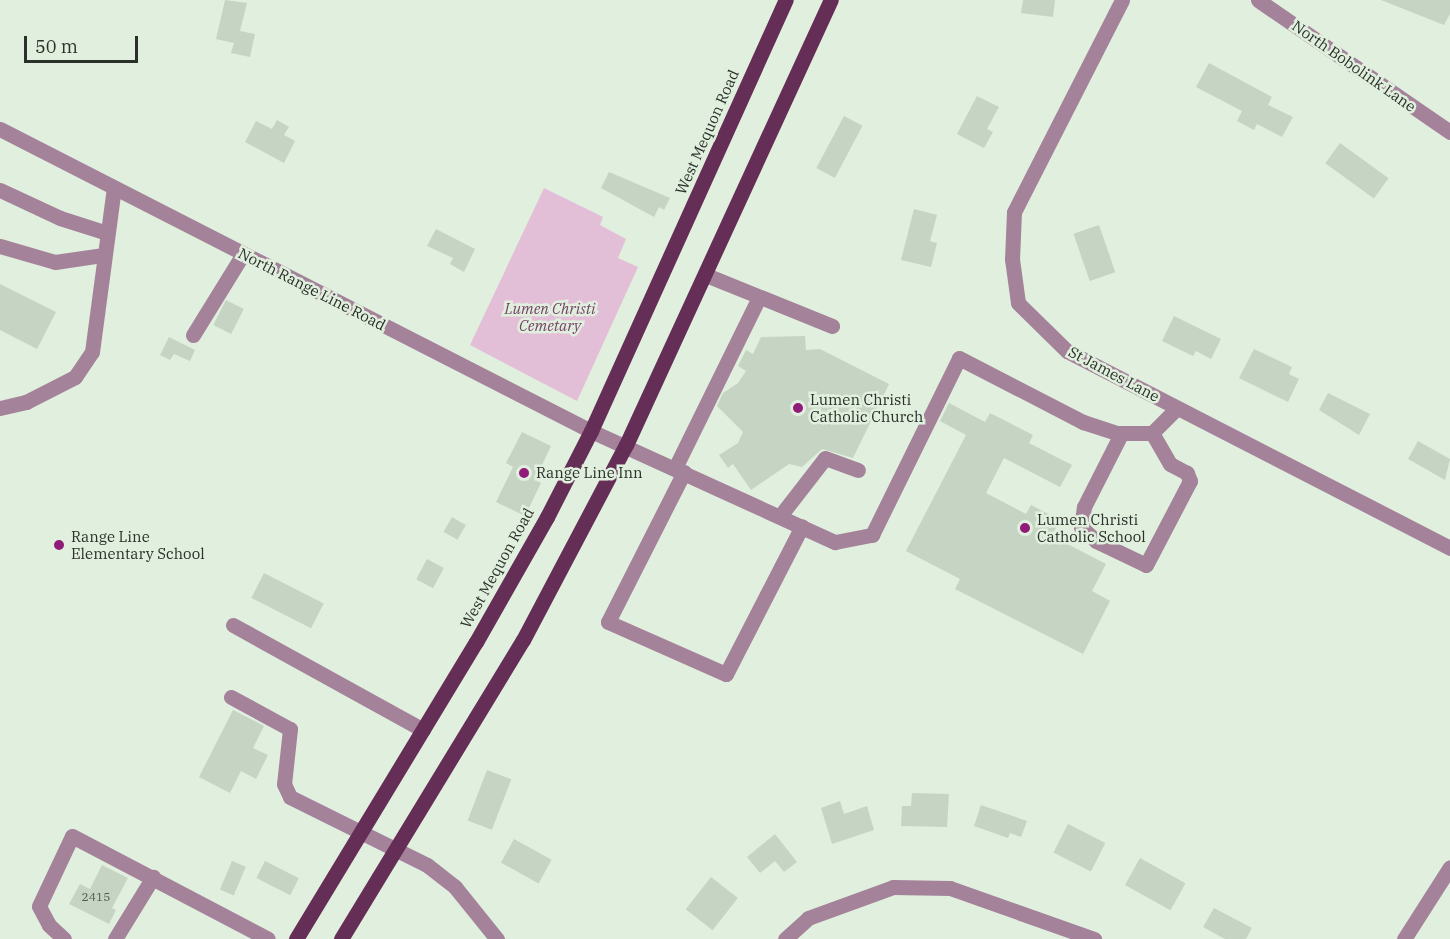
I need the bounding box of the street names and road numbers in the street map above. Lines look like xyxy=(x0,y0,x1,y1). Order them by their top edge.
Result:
street label: North Bobolink Lane xyxy=(1289,17,1419,115)
street label: West Mequon Road xyxy=(671,67,743,197)
street label: North Range Line Road xyxy=(235,244,389,334)
street label: St James Lane xyxy=(1065,342,1163,406)
street label: West Mequon Road xyxy=(456,505,538,631)

